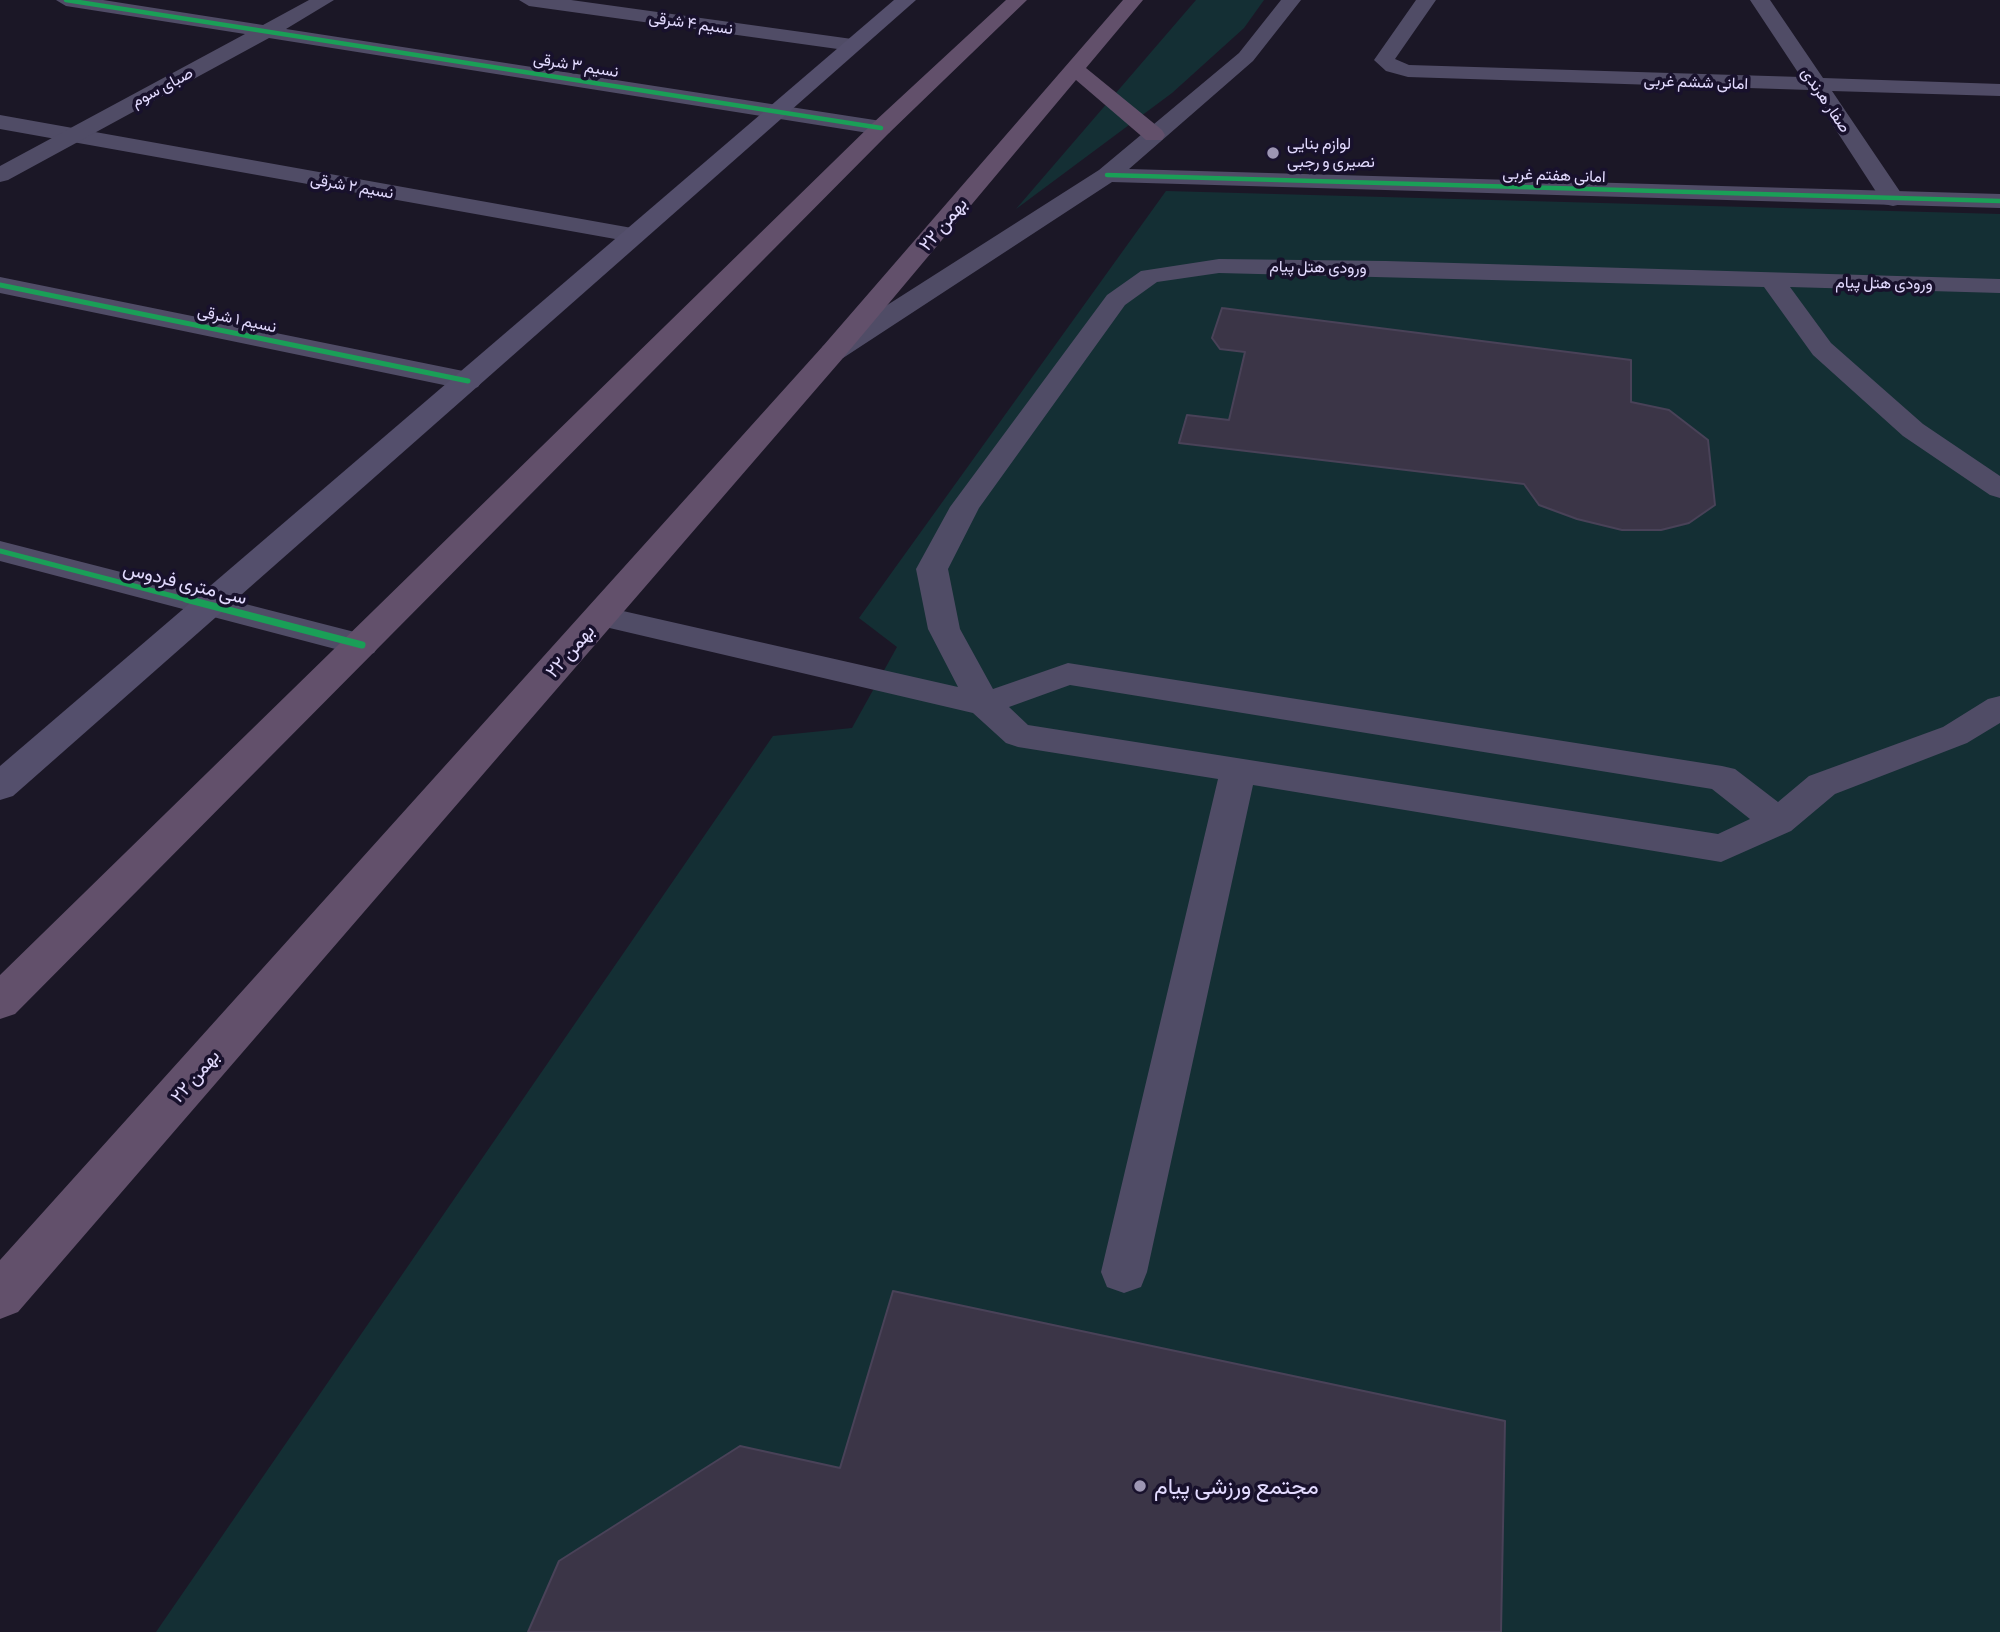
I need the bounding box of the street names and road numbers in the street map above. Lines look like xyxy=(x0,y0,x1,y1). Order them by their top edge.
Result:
street label: نسیم ۴ شرقی xyxy=(648,8,734,38)
street label: نسیم ۳ شرقی xyxy=(532,49,620,81)
street label: صبای سوم xyxy=(128,63,196,111)
street label: صفار هرندی xyxy=(1797,64,1855,136)
street label: امانی ششم غربی xyxy=(1643,71,1749,93)
street label: امانی هفتم غربی xyxy=(1502,164,1606,186)
street label: نسیم ۲ شرقی xyxy=(309,169,395,203)
street label: ۲۲ بهمن xyxy=(914,192,972,256)
street label: ورودی هتل پیام xyxy=(1269,257,1367,277)
street label: ورودی هتل پیام xyxy=(1835,273,1933,293)
street label: نسیم ۱ شرقی xyxy=(196,301,278,337)
street label: سی متری فردوس xyxy=(121,557,249,609)
street label: ۲۲ بهمن xyxy=(541,620,599,682)
street label: ۲۲ بهمن xyxy=(166,1045,224,1107)

